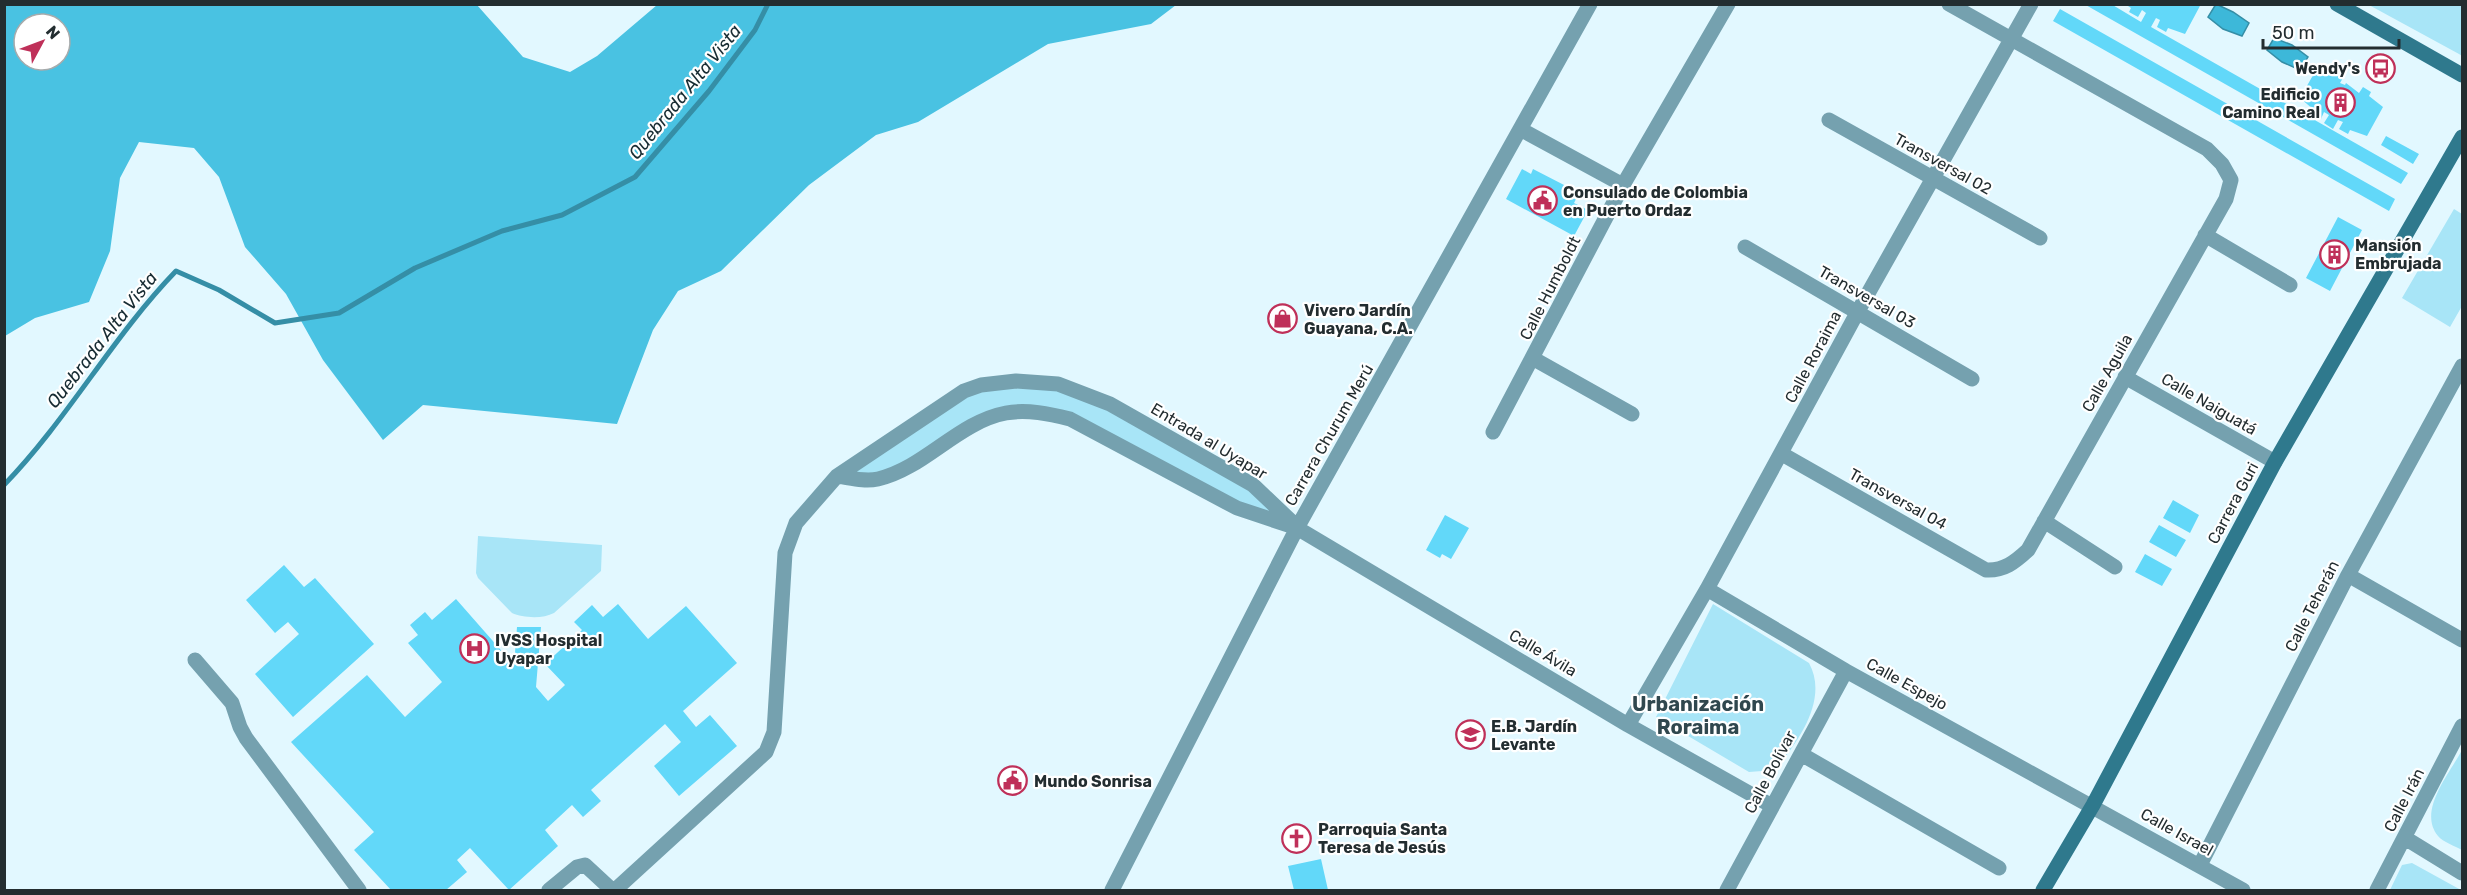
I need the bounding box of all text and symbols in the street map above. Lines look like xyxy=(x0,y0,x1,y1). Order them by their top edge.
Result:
north arrow xyxy=(12,12,72,72)
scale bar xyxy=(2263,12,2400,50)
water label: Quebrada Alta Vista xyxy=(624,20,746,164)
text: N xyxy=(42,22,64,43)
text: 50 m xyxy=(2272,22,2315,44)
bus stop icon: Wendy's xyxy=(2365,52,2397,84)
place label: Wendy's xyxy=(2295,59,2360,78)
place label: Edificio Camino Real xyxy=(2222,85,2320,122)
building icon: Edificio Camino Real xyxy=(2325,87,2357,119)
street label: Transversal 02 xyxy=(1891,129,1995,199)
place label: Consulado de Colombia en Puerto Ordaz xyxy=(1563,183,1748,220)
public building icon: Consulado de Colombia en Puerto Ordaz xyxy=(1526,185,1558,217)
street label: Calle Humboldt xyxy=(1516,233,1584,343)
place label: Mansión Embrujada xyxy=(2355,236,2442,273)
building icon: Mansión Embrujada xyxy=(2318,238,2350,270)
street label: Transversal 03 xyxy=(1815,262,1919,332)
water label: Quebrada Alta Vista xyxy=(42,267,162,413)
place label: Vivero Jardín Guayana, C.A. xyxy=(1304,301,1413,338)
shop icon: Vivero Jardín Guayana, C.A. xyxy=(1267,303,1299,335)
street label: Calle Roraima xyxy=(1781,308,1845,406)
street label: Calle Aguila xyxy=(2078,331,2136,415)
street label: Carrera Churum Merú xyxy=(1281,361,1377,509)
street label: Calle Naiguatá xyxy=(2158,369,2260,439)
street label: Entrada al Uyapar xyxy=(1147,399,1271,483)
street label: Carrera Guri xyxy=(2204,459,2262,547)
street label: Transversal 04 xyxy=(1846,464,1950,534)
street label: Calle Teherán xyxy=(2281,557,2343,655)
street label: Calle Ávila xyxy=(1506,625,1580,681)
place label: IVSS Hospital Uyapar xyxy=(495,631,602,668)
hospital icon: IVSS Hospital Uyapar xyxy=(458,633,490,665)
street label: Calle Espejo xyxy=(1863,654,1951,714)
district label: Urbanización Roraima xyxy=(1632,692,1764,739)
place label: E.B. Jardín Levante xyxy=(1491,717,1577,754)
school or university icon: E.B. Jardín Levante xyxy=(1454,719,1486,751)
street label: Calle Bolívar xyxy=(1740,727,1800,817)
public building icon: Mundo Sonrisa xyxy=(997,765,1029,797)
street label: Calle Irán xyxy=(2380,765,2428,835)
place label: Mundo Sonrisa xyxy=(1034,772,1152,791)
street label: Calle Israel xyxy=(2137,804,2217,860)
place label: Parroquia Santa Teresa de Jesús xyxy=(1318,820,1447,857)
church icon: Parroquia Santa Teresa de Jesús xyxy=(1281,822,1313,854)

